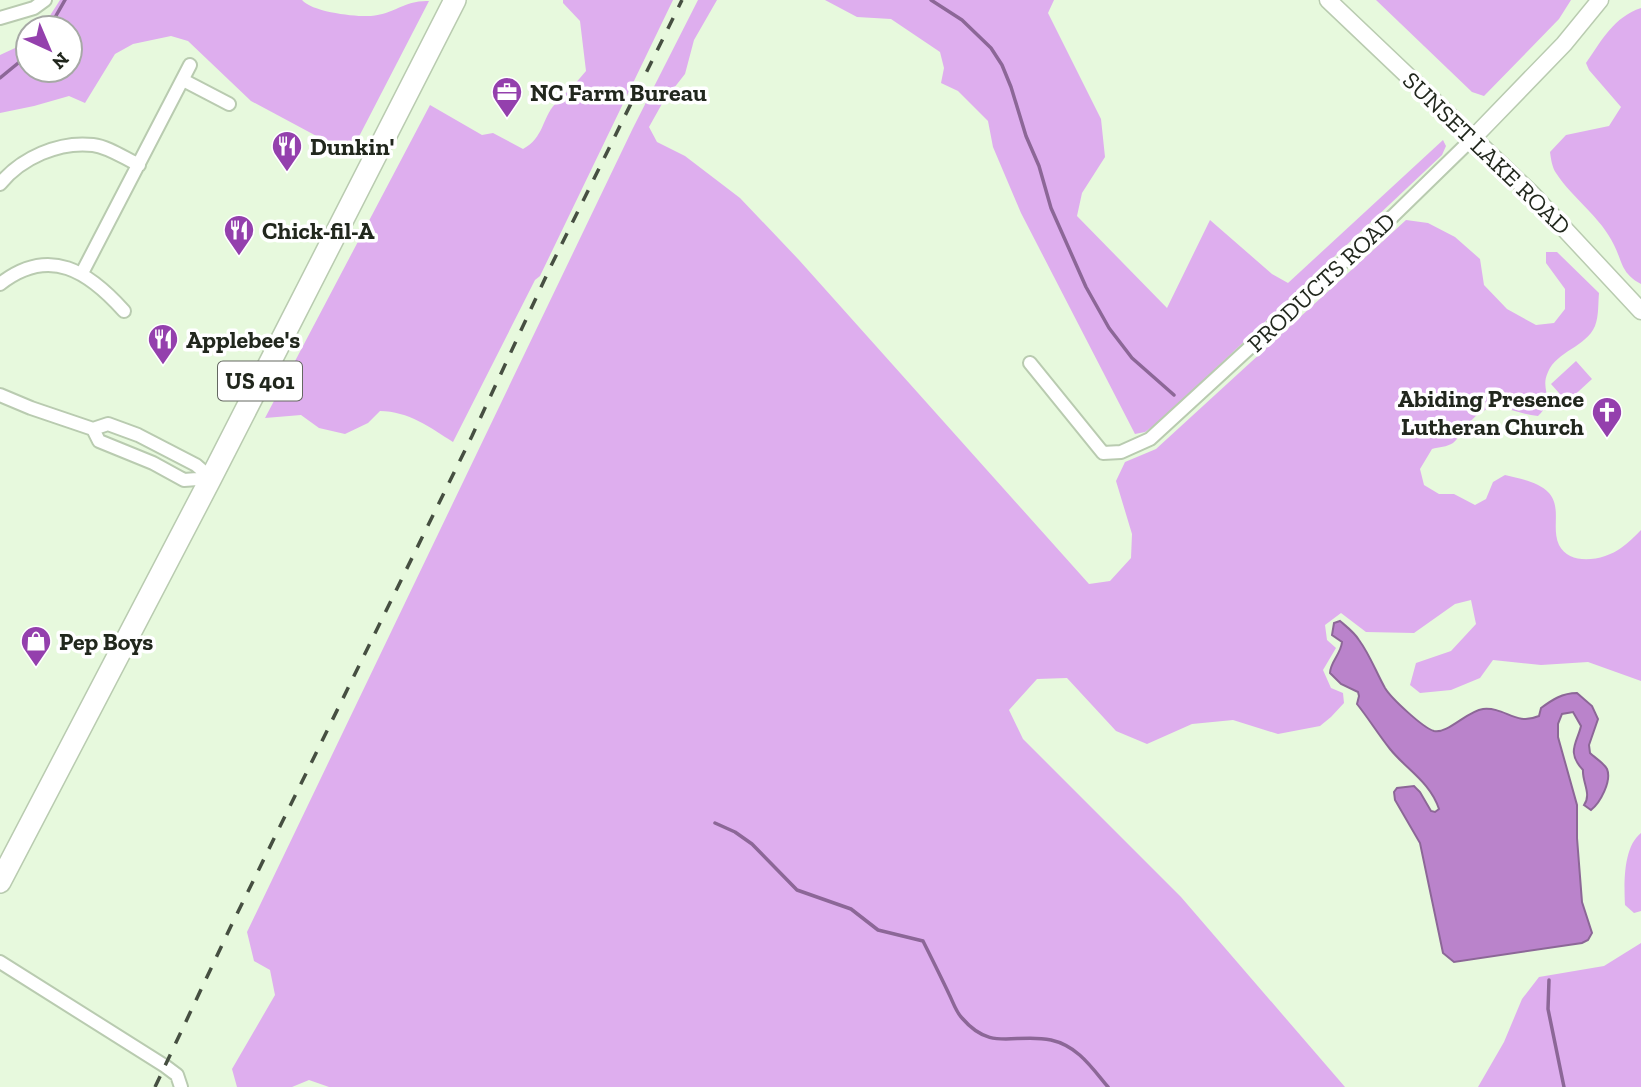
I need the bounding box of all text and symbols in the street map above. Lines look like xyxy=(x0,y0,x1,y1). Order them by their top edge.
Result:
north arrow xyxy=(14,14,84,84)
text: N xyxy=(47,48,74,74)
street label: SUNSET LAKE ROAD xyxy=(1397,65,1577,241)
office icon: NC Farm Bureau xyxy=(490,75,524,119)
place label: NC Farm Bureau xyxy=(530,78,707,107)
restaurant icon: Dunkin' xyxy=(270,129,304,173)
place label: Dunkin' xyxy=(310,132,394,161)
street label: PRODUCTS ROAD xyxy=(1241,206,1401,358)
restaurant icon: Chick-fil-A xyxy=(222,213,256,257)
place label: Chick-fil-A xyxy=(262,216,375,245)
restaurant icon: Applebee's xyxy=(146,322,180,366)
place label: Applebee's xyxy=(186,325,300,354)
road number: US 401 xyxy=(218,362,302,400)
place label: Abiding Presence Lutheran Church xyxy=(1398,384,1584,441)
church icon: Abiding Presence Lutheran Church xyxy=(1590,395,1624,439)
shop icon: Pep Boys xyxy=(19,624,53,668)
place label: Pep Boys xyxy=(59,627,153,656)

